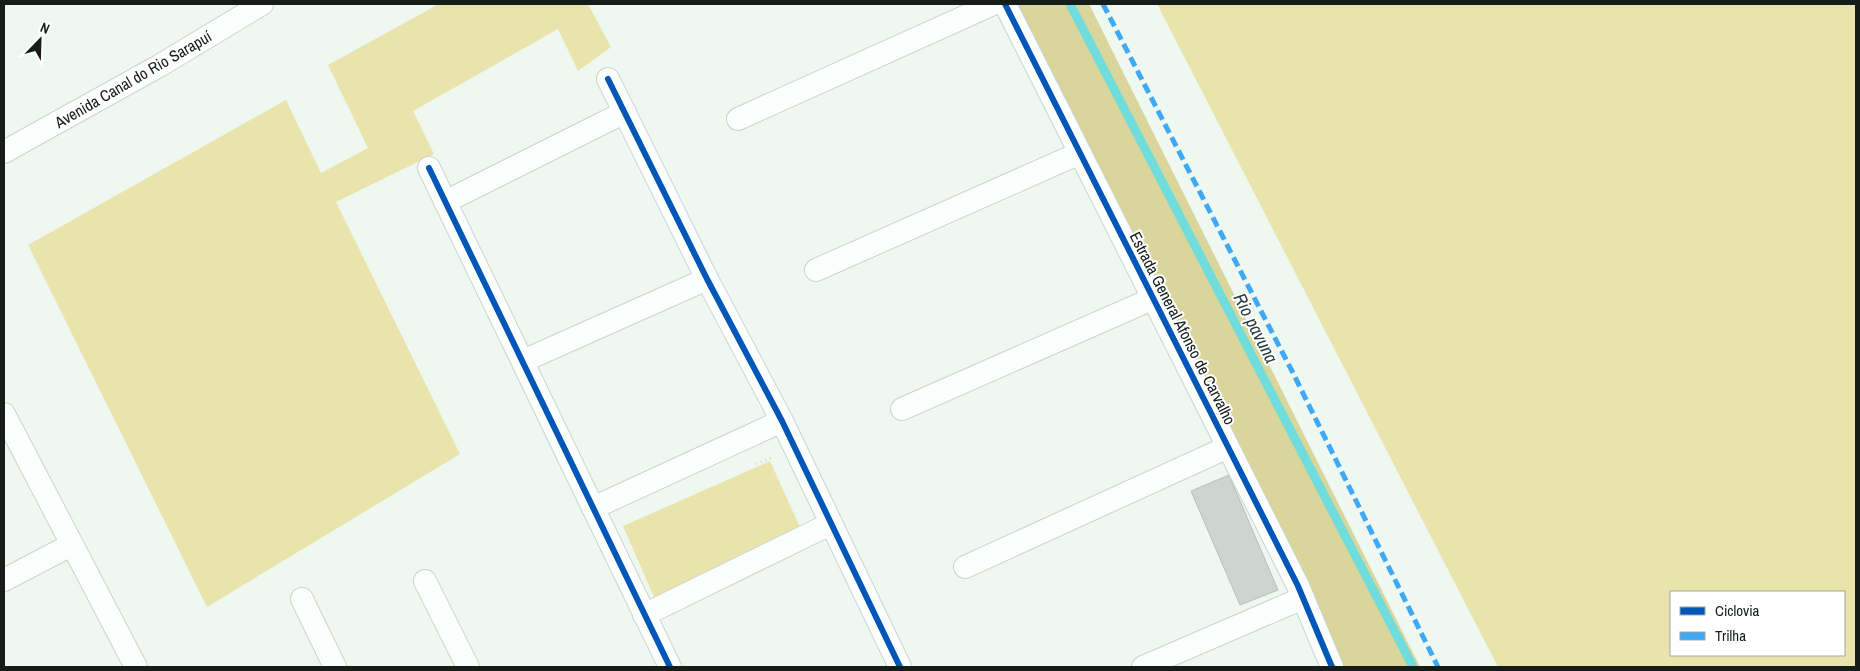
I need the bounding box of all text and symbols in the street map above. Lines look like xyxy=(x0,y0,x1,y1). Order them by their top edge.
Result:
north arrow xyxy=(15,15,65,65)
text: N xyxy=(38,18,52,38)
street label: Avenida Canal do Rio Sarapuí xyxy=(50,25,216,133)
street label: Estrada General Afonso de Carvalho xyxy=(1125,228,1241,428)
water label: Rio pavuna xyxy=(1228,289,1284,367)
legend xyxy=(1670,591,1845,656)
text: Ciclovia xyxy=(1715,600,1760,621)
text: Trilha xyxy=(1715,625,1746,646)

